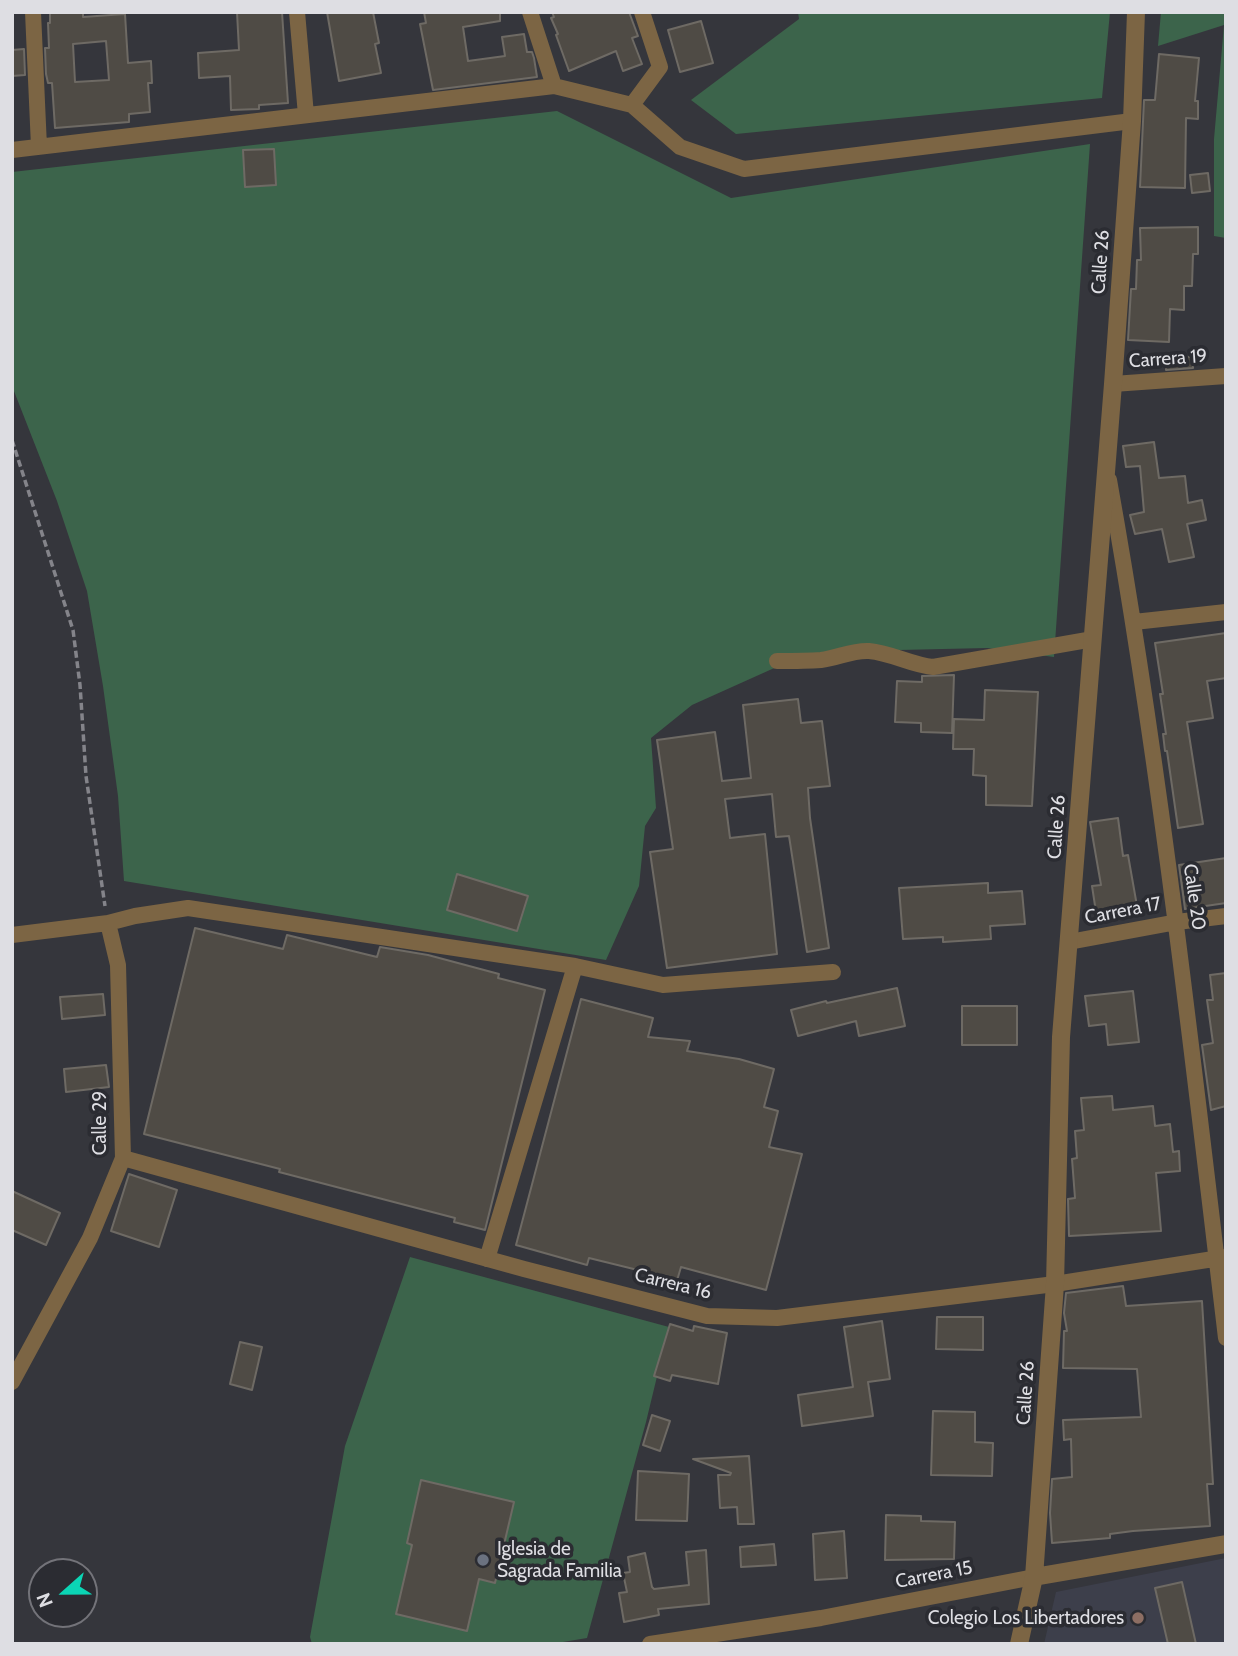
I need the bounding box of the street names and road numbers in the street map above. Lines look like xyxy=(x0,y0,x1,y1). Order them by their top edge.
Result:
street label: Calle 26 xyxy=(1087,229,1115,295)
street label: Carrera 19 xyxy=(1128,345,1208,373)
street label: Calle 26 xyxy=(1043,794,1071,860)
street label: Calle 20 xyxy=(1178,862,1210,932)
street label: Carrera 17 xyxy=(1083,892,1163,930)
street label: Calle 29 xyxy=(89,1091,111,1155)
street label: Carrera 16 xyxy=(632,1263,714,1305)
street label: Calle 26 xyxy=(1012,1360,1040,1426)
street label: Carrera 15 xyxy=(894,1556,974,1594)

